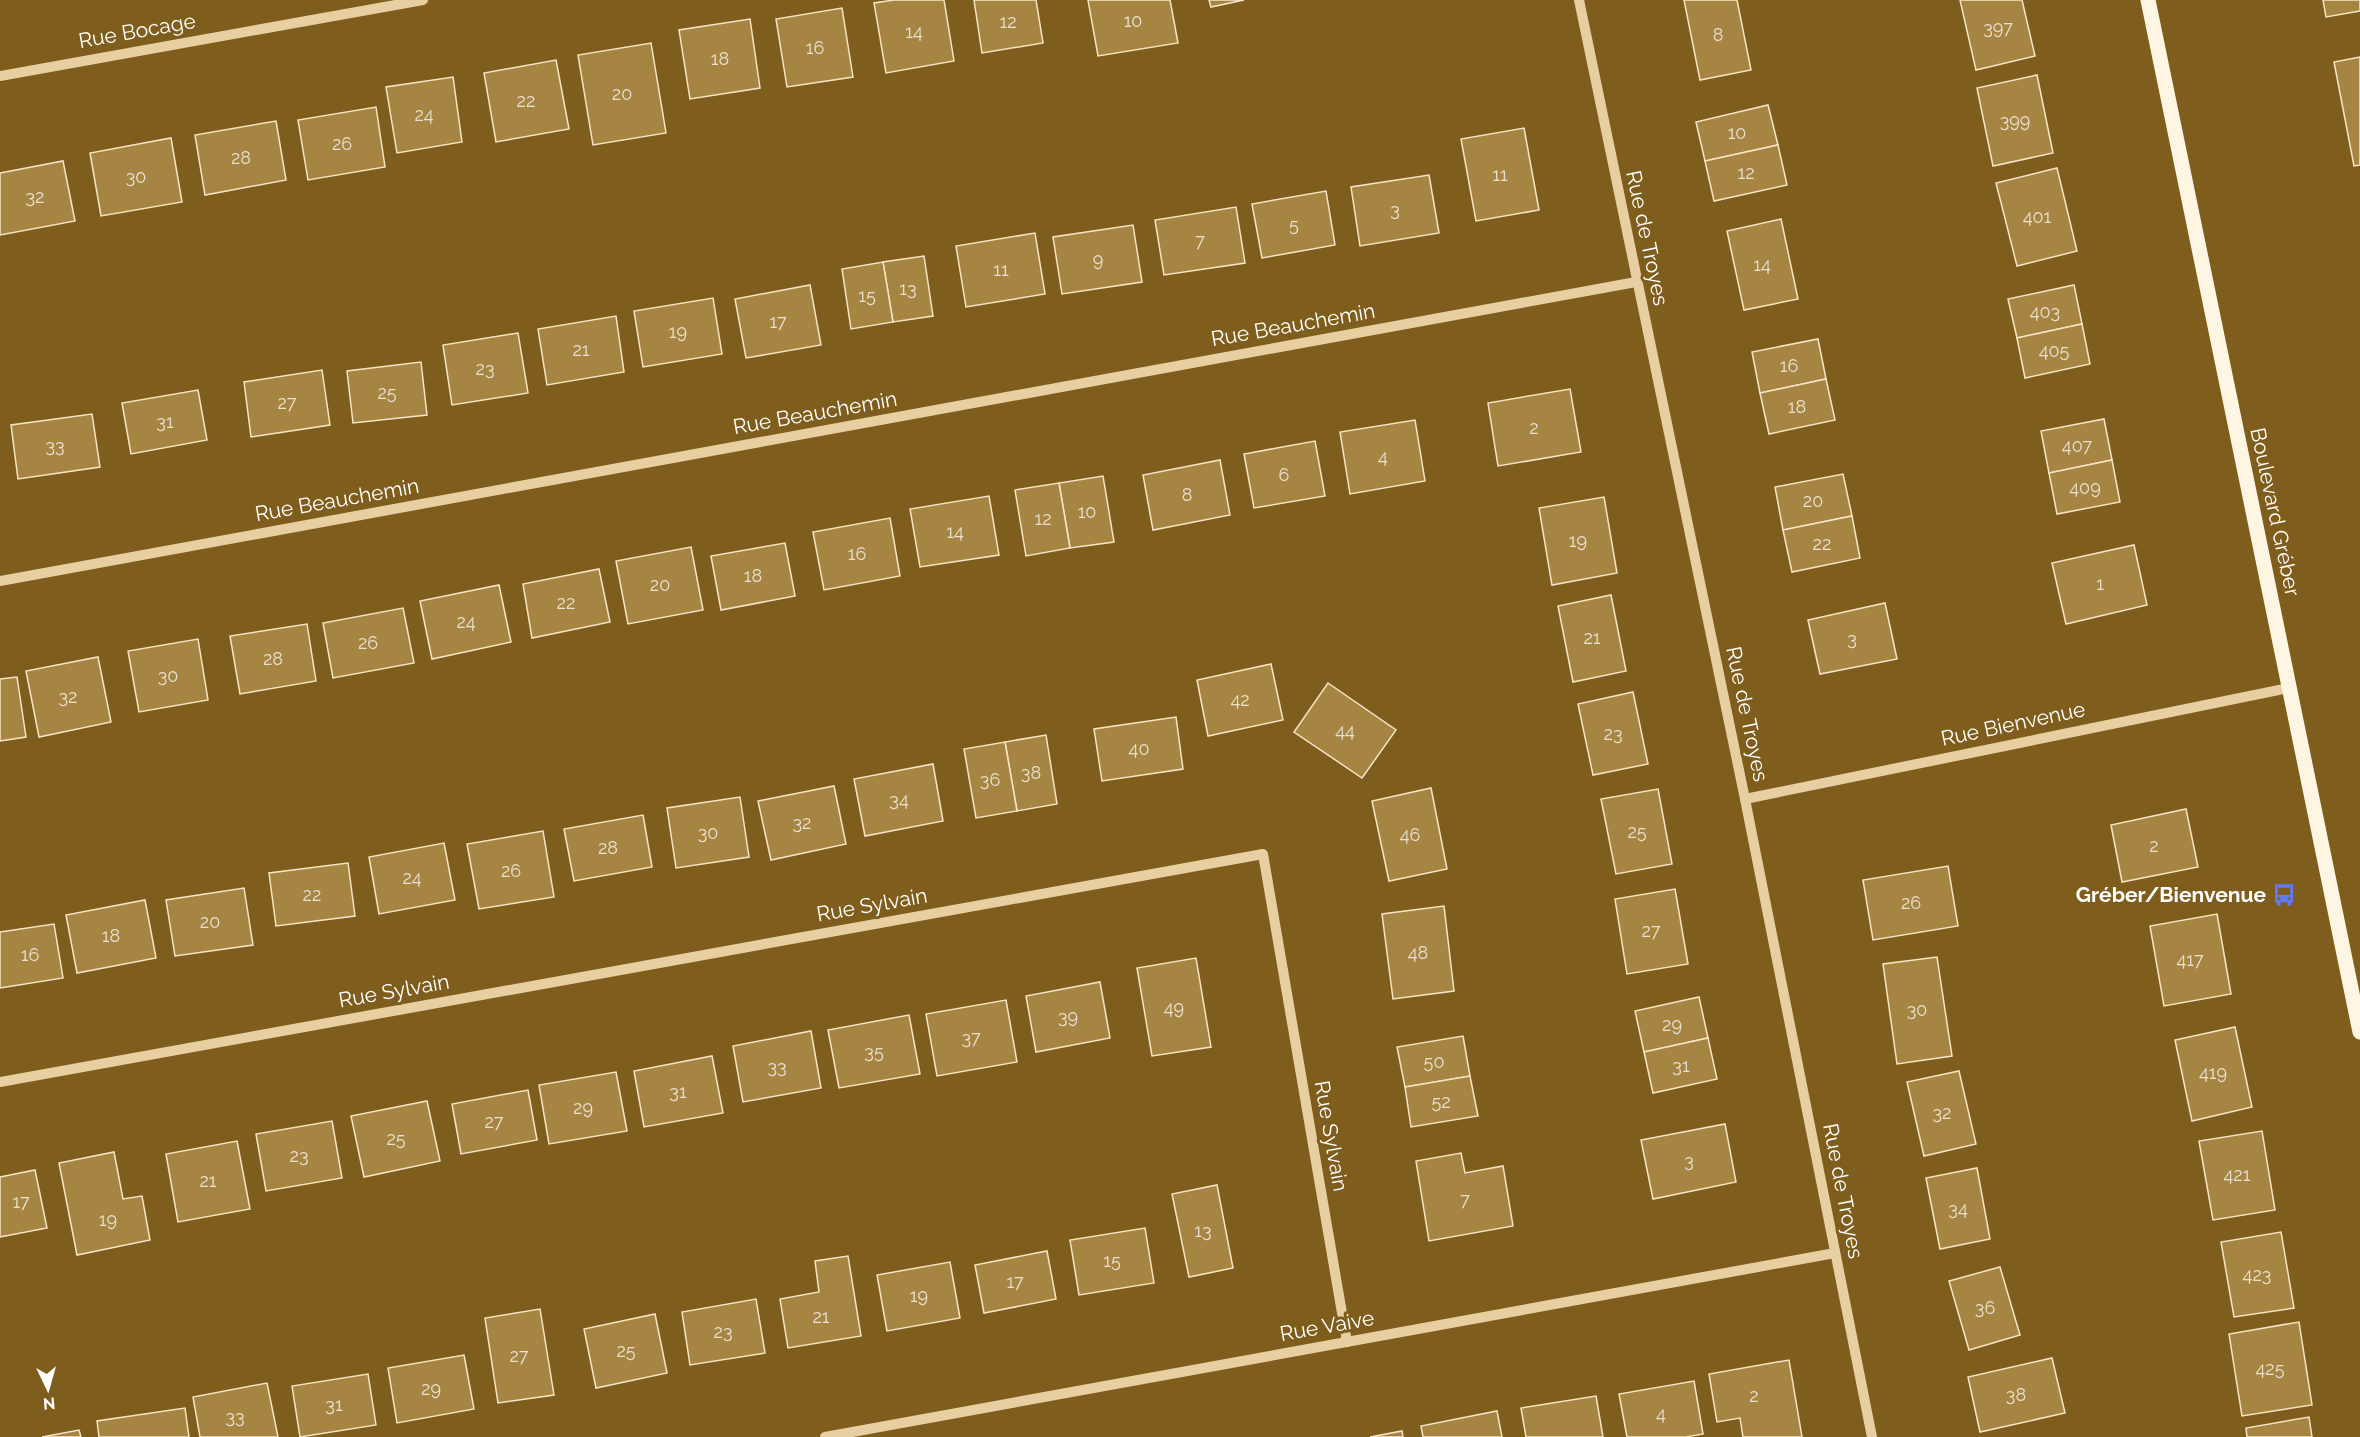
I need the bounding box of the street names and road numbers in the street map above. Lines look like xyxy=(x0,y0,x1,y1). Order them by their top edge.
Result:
street label: Rue Bocage xyxy=(76,8,197,53)
street label: Rue de Troyes xyxy=(1621,168,1674,308)
street label: Rue Beauchemin xyxy=(1209,298,1377,351)
street label: Rue Beauchemin xyxy=(731,386,899,439)
street label: Boulevard Gréber xyxy=(2245,425,2306,599)
street label: Rue Beauchemin xyxy=(253,473,421,526)
street label: Rue de Troyes xyxy=(1721,644,1774,784)
street label: Rue Bienvenue xyxy=(1939,696,2087,751)
street label: Rue Sylvain xyxy=(815,882,929,927)
street label: Rue Sylvain xyxy=(337,968,451,1013)
street label: Rue Sylvain xyxy=(1309,1079,1354,1193)
street label: Rue de Troyes xyxy=(1818,1121,1869,1261)
street label: Rue Vaive xyxy=(1278,1305,1376,1346)

